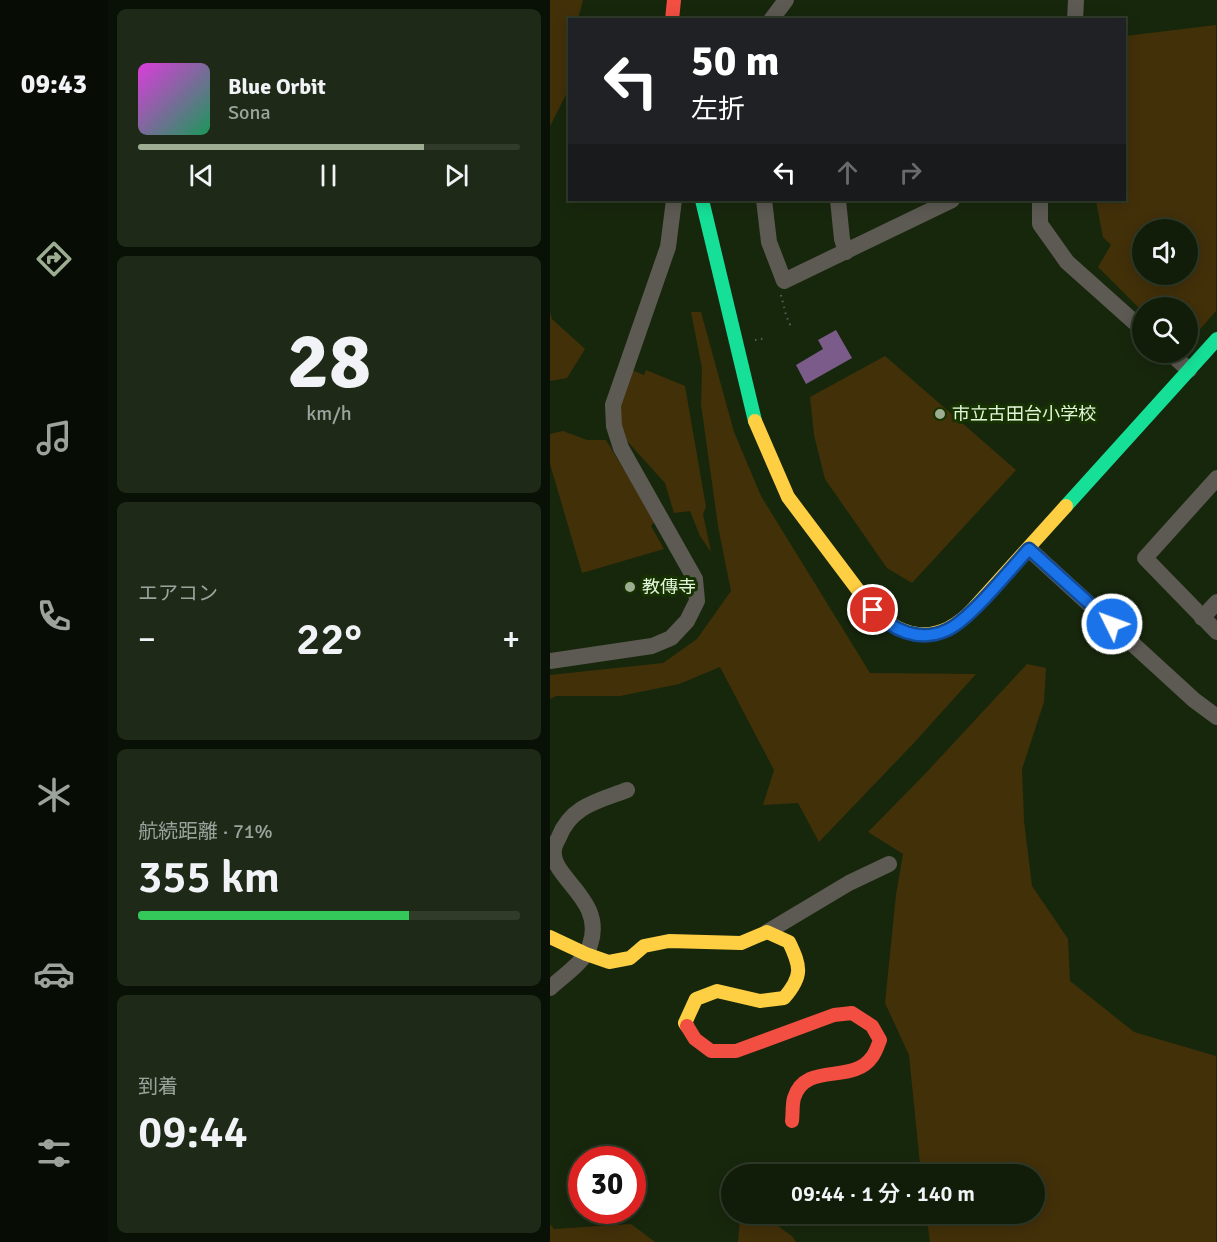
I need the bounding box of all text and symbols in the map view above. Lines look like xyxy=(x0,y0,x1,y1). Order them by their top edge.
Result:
text: 50 m xyxy=(691,36,780,87)
icon: left xyxy=(592,42,670,120)
text: 09:43 xyxy=(21,68,87,101)
text: Blue Orbit xyxy=(228,73,326,100)
text: 左折 xyxy=(691,93,745,126)
text: Sona xyxy=(228,100,271,125)
icon: left xyxy=(768,156,801,189)
icon: ahead xyxy=(831,156,864,189)
icon: right xyxy=(894,156,927,189)
icon: previous xyxy=(185,159,218,192)
icon: pause xyxy=(312,159,345,192)
icon: next xyxy=(440,159,473,192)
map controls xyxy=(1132,219,1198,363)
button: sound xyxy=(1132,219,1198,285)
icon: directions xyxy=(33,238,75,280)
button: search xyxy=(1132,297,1198,363)
text: 28 xyxy=(287,314,371,410)
text: km/h xyxy=(306,401,352,426)
place label: 市立古田台小学校 xyxy=(952,403,1096,425)
marker: 市立古田台小学校 xyxy=(933,407,947,421)
icon: music xyxy=(33,417,75,459)
place label: 教傳寺 xyxy=(642,576,696,598)
marker: 教傳寺 xyxy=(623,580,637,594)
text: エアコン xyxy=(138,581,218,606)
pin xyxy=(847,584,898,635)
position arrow xyxy=(1080,592,1144,656)
icon: arrive xyxy=(856,593,889,626)
icon: phone xyxy=(33,595,75,637)
text: 22° xyxy=(296,612,362,667)
text: − xyxy=(138,619,156,660)
text: + xyxy=(502,619,520,660)
icon: climate xyxy=(33,774,75,816)
text: 航続距離 · 71% xyxy=(138,819,273,844)
text: 355 km xyxy=(138,850,280,905)
icon: car xyxy=(33,953,75,995)
text: 到着 xyxy=(138,1074,178,1099)
text: 09:44 xyxy=(138,1105,248,1160)
icon: filters xyxy=(33,1132,75,1174)
speed limit sign: 30 xyxy=(568,1146,646,1224)
text: 09:44 · 1 分 · 140 m xyxy=(791,1180,975,1207)

